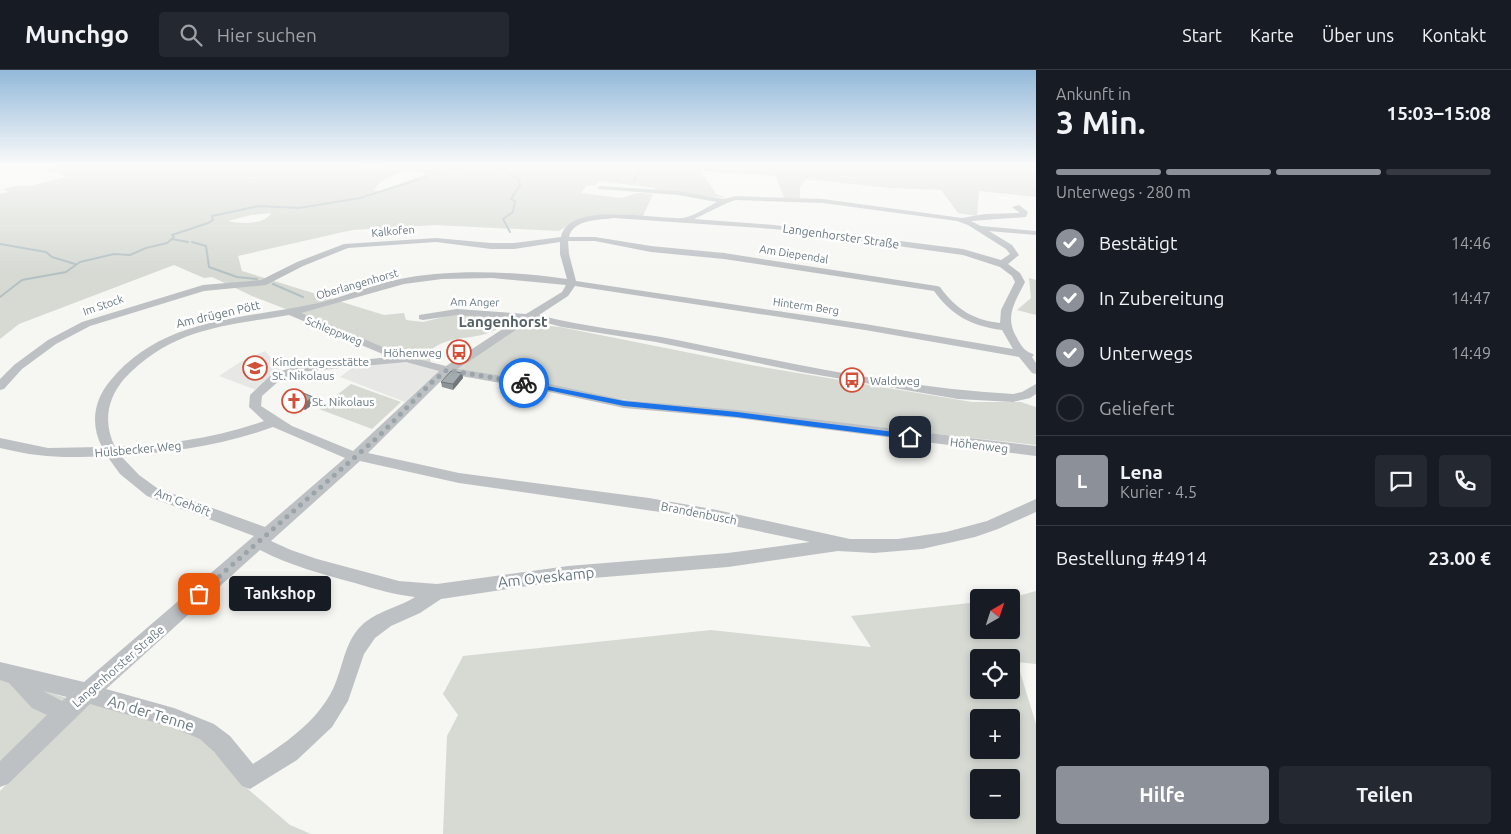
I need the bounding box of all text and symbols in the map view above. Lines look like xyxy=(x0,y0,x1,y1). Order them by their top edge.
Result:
search box xyxy=(159,12,509,57)
text: Munchgo xyxy=(25,21,129,48)
icon: search xyxy=(177,21,205,49)
text: Hier suchen xyxy=(217,24,317,46)
text: Start xyxy=(1182,25,1222,45)
text: Karte xyxy=(1250,25,1294,45)
text: Über uns xyxy=(1322,25,1394,45)
text: Kontakt xyxy=(1422,25,1486,45)
text: Ankunft in xyxy=(1056,85,1131,103)
text: 15:03–15:08 xyxy=(1386,102,1491,124)
text: 3 Min. xyxy=(1056,104,1146,140)
text: Unterwegs · 280 m xyxy=(1056,183,1191,201)
street label: Langenhorster Straße xyxy=(782,221,900,251)
street label: Kalkofen xyxy=(371,223,415,239)
icon: check xyxy=(1056,229,1084,257)
text: Bestätigt xyxy=(1099,232,1177,254)
text: 14:46 xyxy=(1451,234,1491,252)
street label: Am Diependal xyxy=(759,243,829,265)
street label: Oberlangenhorst xyxy=(315,266,400,301)
icon: check xyxy=(1056,284,1084,312)
text: In Zubereitung xyxy=(1099,287,1225,309)
text: 14:47 xyxy=(1451,289,1491,307)
street label: Im Stock xyxy=(81,292,125,318)
street label: Hinterm Berg xyxy=(772,295,840,317)
street label: Am Anger xyxy=(450,296,501,308)
street label: Am drügen Pött xyxy=(175,298,262,330)
district label: Langenhorst xyxy=(458,313,548,330)
street label: Schleppweg xyxy=(304,314,364,348)
bus stop icon: Höhenweg xyxy=(446,339,472,365)
icon: check xyxy=(1056,339,1084,367)
text: Unterwegs xyxy=(1099,342,1193,364)
text: 14:49 xyxy=(1451,344,1491,362)
place label: Höhenweg xyxy=(383,346,442,359)
school or university icon: Kindertagesstätte St. Nikolaus xyxy=(242,355,268,381)
place label: Kindertagesstätte St. Nikolaus xyxy=(272,355,369,382)
courier xyxy=(499,358,549,408)
bus stop icon: Waldweg xyxy=(839,367,865,393)
icon: bike xyxy=(510,369,538,397)
place label: Waldweg xyxy=(870,374,920,387)
church icon: St. Nikolaus xyxy=(281,388,307,414)
place label: St. Nikolaus xyxy=(312,395,375,408)
text: Geliefert xyxy=(1099,397,1175,419)
pin xyxy=(889,416,931,458)
icon: home xyxy=(896,423,924,451)
street label: Höhenweg xyxy=(949,435,1009,455)
street label: Hülsbecker Weg xyxy=(94,439,182,459)
button: chat xyxy=(1375,455,1427,507)
button: phone xyxy=(1439,455,1491,507)
text: Lena xyxy=(1120,461,1163,483)
text: L xyxy=(1077,470,1087,492)
text: Kurier · 4.5 xyxy=(1120,483,1197,501)
street label: Am Gehöft xyxy=(153,485,213,519)
street label: Brandenbusch xyxy=(660,499,738,527)
text: Bestellung #4914 xyxy=(1056,547,1207,569)
text: 23.00 € xyxy=(1428,547,1491,569)
street label: Am Oveskamp xyxy=(497,563,595,591)
pin xyxy=(178,573,220,615)
callout: Tankshop xyxy=(229,576,332,612)
icon: bag xyxy=(185,580,213,608)
text: Tankshop xyxy=(244,584,316,602)
north arrow xyxy=(970,589,1020,639)
map controls xyxy=(970,589,1020,819)
street label: Langenhorster Straße xyxy=(69,623,167,709)
button: locate xyxy=(970,649,1020,699)
street label: An der Tenne xyxy=(106,692,196,734)
button: + xyxy=(970,709,1020,759)
button: Hilfe xyxy=(1056,766,1269,824)
button: Teilen xyxy=(1279,766,1491,824)
button: − xyxy=(970,769,1020,819)

